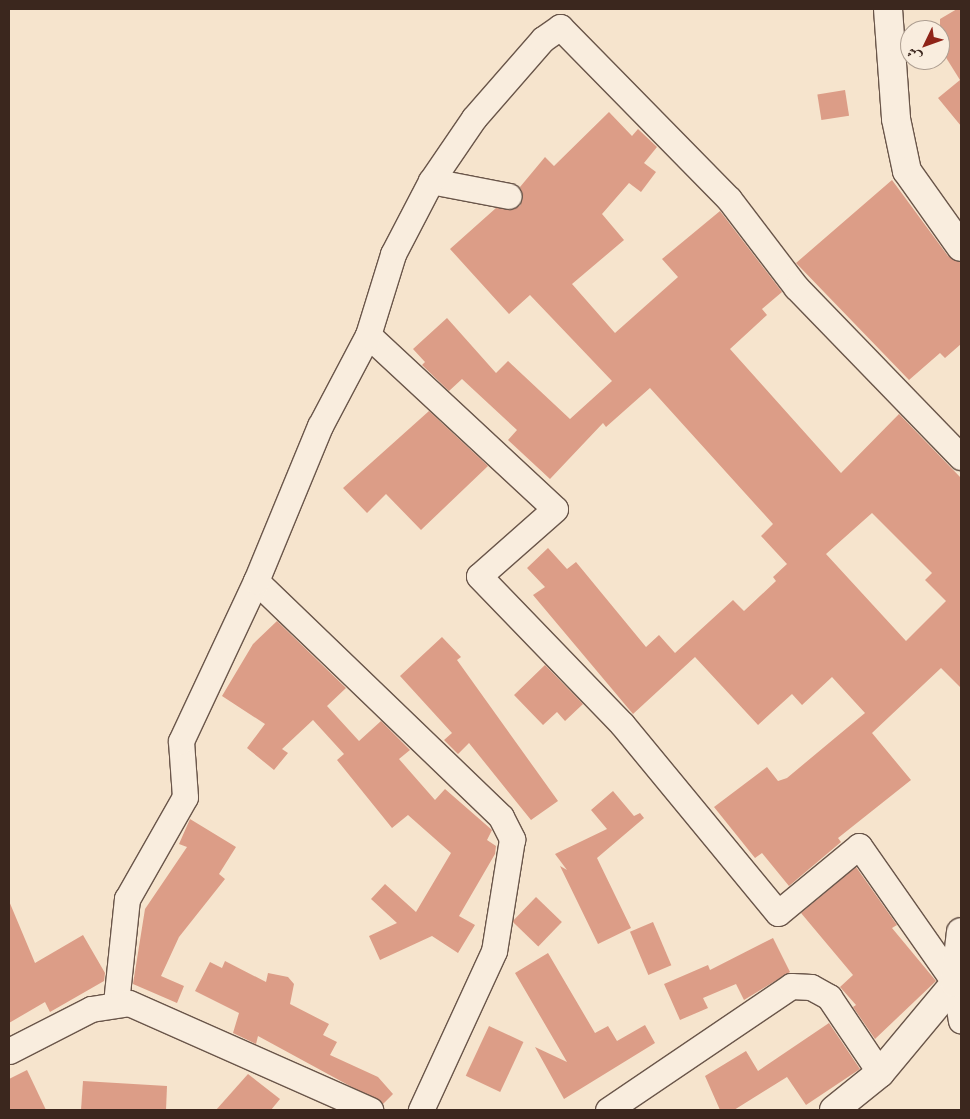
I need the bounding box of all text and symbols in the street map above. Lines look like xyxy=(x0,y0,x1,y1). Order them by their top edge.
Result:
north arrow xyxy=(900,20,950,70)
text: ش xyxy=(905,45,924,64)

